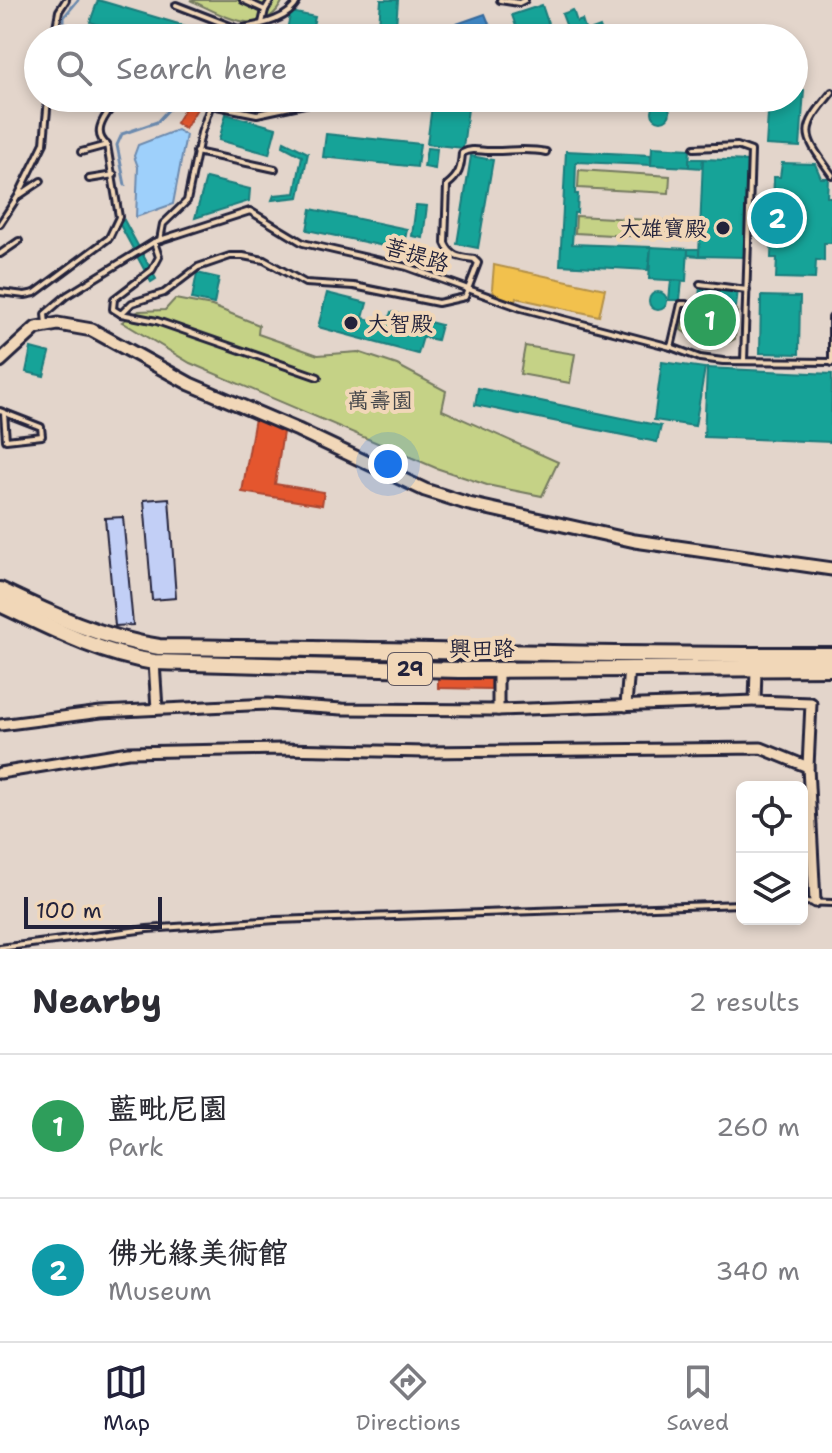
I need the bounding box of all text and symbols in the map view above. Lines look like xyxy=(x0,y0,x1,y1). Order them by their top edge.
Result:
search box xyxy=(24,24,808,112)
icon: search xyxy=(52,46,96,90)
text: Search here xyxy=(116,48,287,89)
pin: 2 xyxy=(751,188,803,248)
place label: 大雄寶殿 xyxy=(619,214,707,243)
marker: 大雄寶殿 xyxy=(714,219,732,237)
street label: 菩提路 xyxy=(381,231,453,279)
pin: 1 xyxy=(684,290,736,350)
place label: 大智殿 xyxy=(367,309,433,338)
marker: 大智殿 xyxy=(342,314,360,332)
park label: 萬壽園 xyxy=(347,386,413,415)
your location xyxy=(368,444,408,484)
street label: 興田路 xyxy=(449,634,515,663)
road number: 29 xyxy=(388,653,432,685)
map controls xyxy=(736,781,808,925)
button: locate xyxy=(736,781,808,853)
button: layers xyxy=(736,853,808,925)
scale bar xyxy=(24,893,162,929)
text: 100 m xyxy=(36,896,102,925)
text: Nearby xyxy=(32,978,162,1024)
text: 2 results xyxy=(688,984,800,1019)
text: 藍毗尼園 xyxy=(108,1088,228,1129)
text: 1 xyxy=(52,1109,64,1144)
text: 260 m xyxy=(716,1109,800,1144)
text: Park xyxy=(108,1129,164,1164)
text: 佛光緣美術館 xyxy=(108,1232,288,1273)
text: 2 xyxy=(49,1253,67,1288)
text: 340 m xyxy=(715,1253,800,1288)
text: Museum xyxy=(108,1273,212,1308)
tab: Map xyxy=(103,1360,150,1437)
tab: Directions xyxy=(356,1360,461,1437)
tab: Saved xyxy=(667,1360,729,1437)

